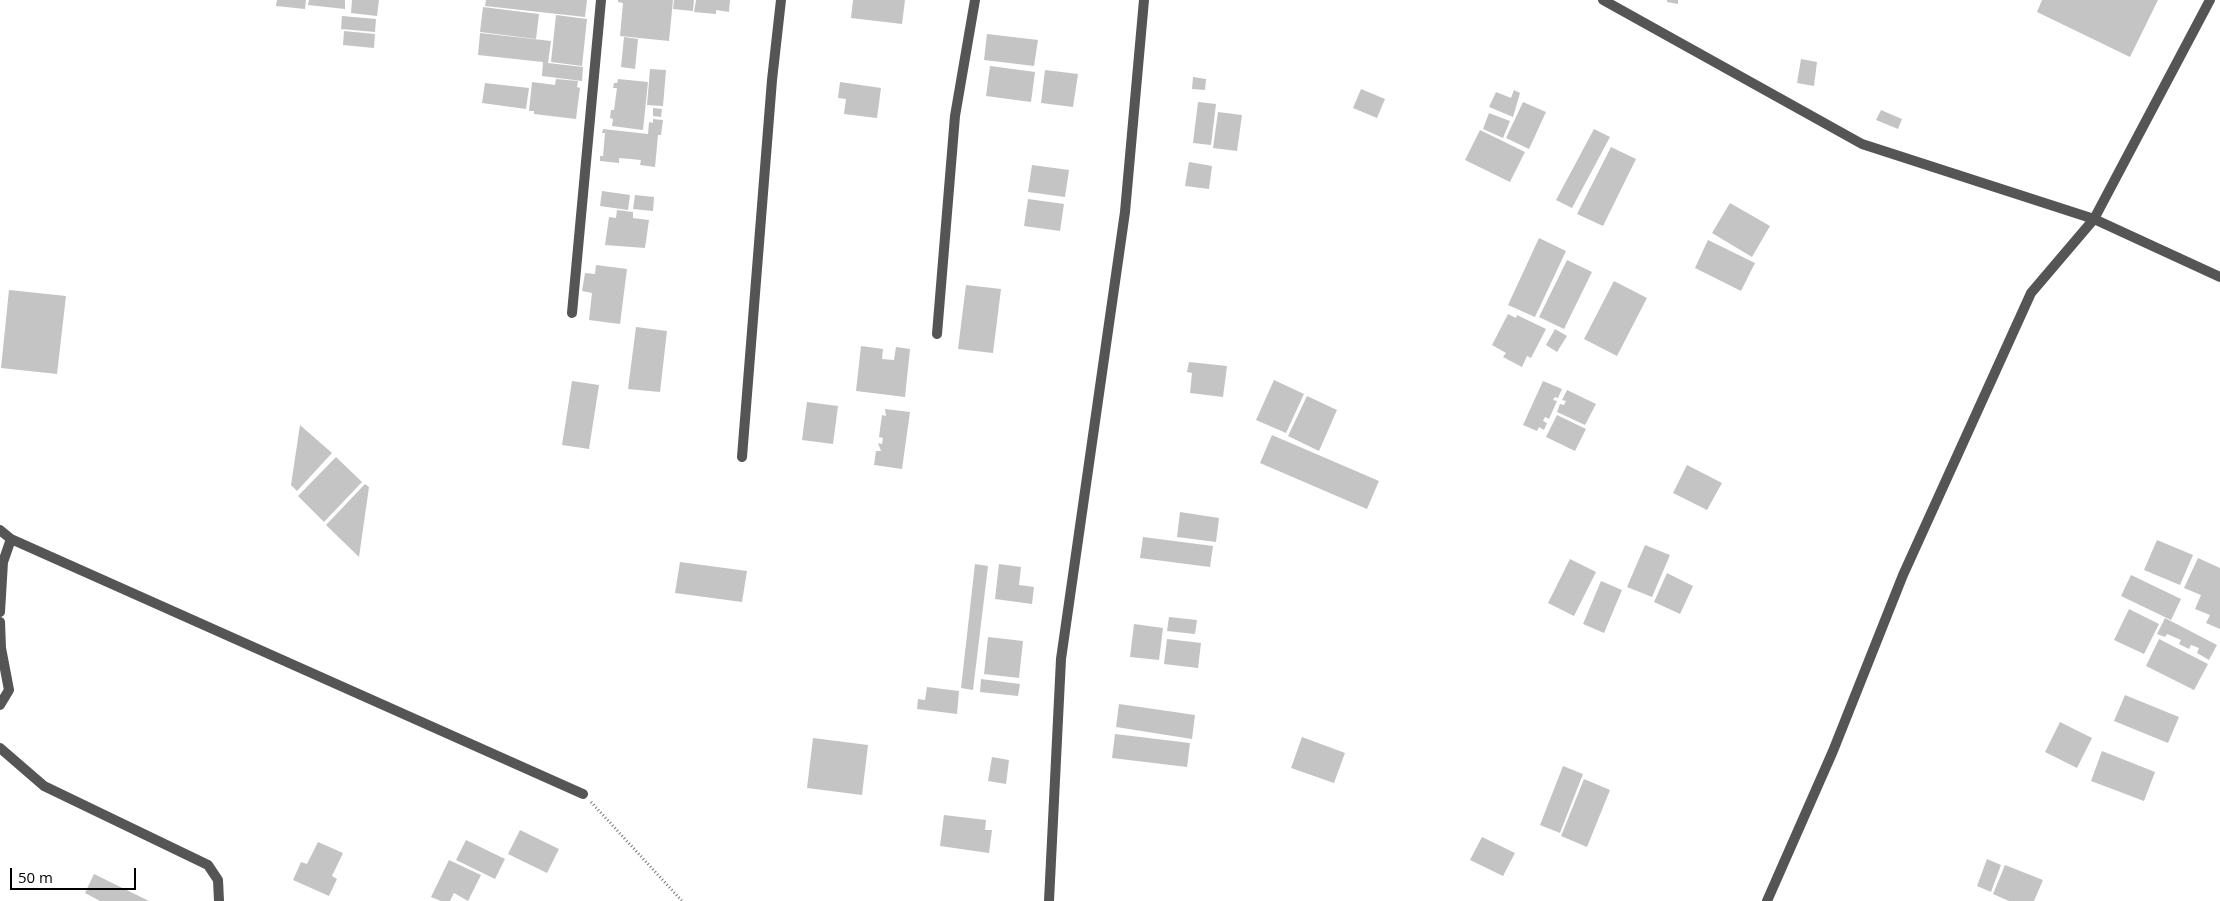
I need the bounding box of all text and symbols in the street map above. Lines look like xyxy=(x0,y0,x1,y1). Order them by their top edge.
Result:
scale bar xyxy=(12,858,139,890)
text: 50 m xyxy=(18,867,53,887)

